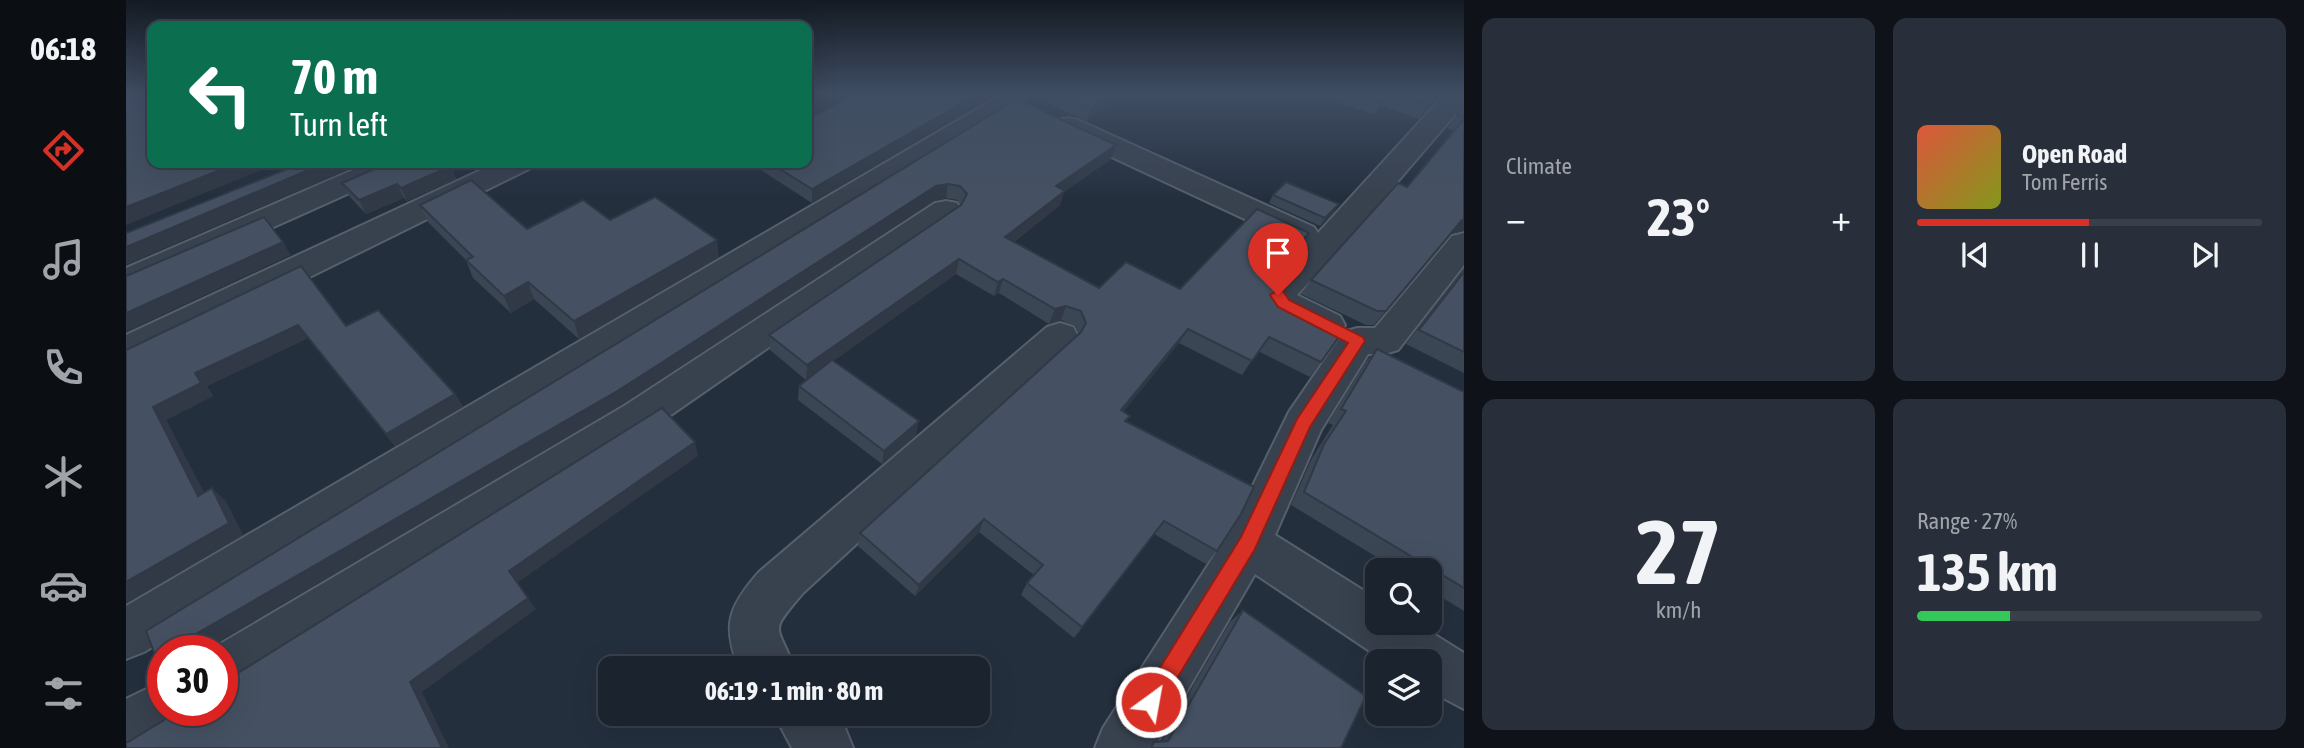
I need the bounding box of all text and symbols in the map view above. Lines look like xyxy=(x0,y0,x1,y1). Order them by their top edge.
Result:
text: 06:18 xyxy=(30,30,96,67)
text: 70 m xyxy=(290,48,378,104)
icon: left xyxy=(175,49,266,140)
text: Turn left xyxy=(290,106,388,143)
icon: directions xyxy=(39,126,88,175)
text: Open Road xyxy=(2022,139,2127,169)
text: Climate xyxy=(1506,153,1572,179)
text: Tom Ferris xyxy=(2022,169,2107,195)
text: 23° xyxy=(1647,187,1710,247)
text: − xyxy=(1506,196,1526,239)
text: + xyxy=(1831,196,1851,239)
pin xyxy=(1248,223,1308,295)
icon: arrive xyxy=(1259,234,1297,272)
icon: music xyxy=(39,235,88,284)
icon: previous xyxy=(1956,236,1994,274)
icon: pause xyxy=(2071,236,2109,274)
icon: next xyxy=(2186,236,2224,274)
icon: phone xyxy=(39,343,88,392)
icon: climate xyxy=(39,452,88,501)
text: 27 xyxy=(1636,499,1721,603)
text: Range · 27% xyxy=(1917,508,2017,534)
text: 135 km xyxy=(1917,542,2058,602)
map controls xyxy=(1365,558,1442,726)
button: search xyxy=(1365,558,1442,635)
icon: car xyxy=(39,561,88,610)
text: km/h xyxy=(1656,597,1701,623)
speed limit sign: 30 xyxy=(147,635,238,726)
button: layers xyxy=(1365,649,1442,726)
position arrow xyxy=(1114,665,1188,739)
icon: filters xyxy=(39,669,88,718)
text: 06:19 · 1 min · 80 m xyxy=(705,676,883,706)

